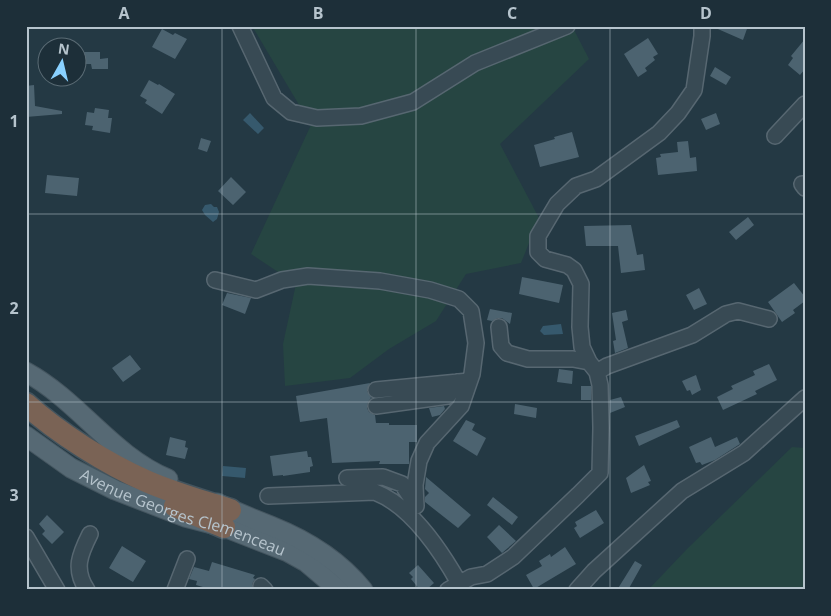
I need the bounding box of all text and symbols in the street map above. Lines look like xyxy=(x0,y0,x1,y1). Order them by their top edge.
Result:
text: A xyxy=(118,2,130,24)
text: B xyxy=(313,2,323,24)
text: C xyxy=(507,2,517,24)
text: D xyxy=(700,2,712,24)
north arrow xyxy=(38,38,88,88)
text: N xyxy=(57,38,71,59)
text: 1 xyxy=(9,110,19,132)
text: 2 xyxy=(9,297,19,319)
street label: Avenue Georges Clemenceau xyxy=(77,463,289,561)
text: 3 xyxy=(9,484,19,506)

